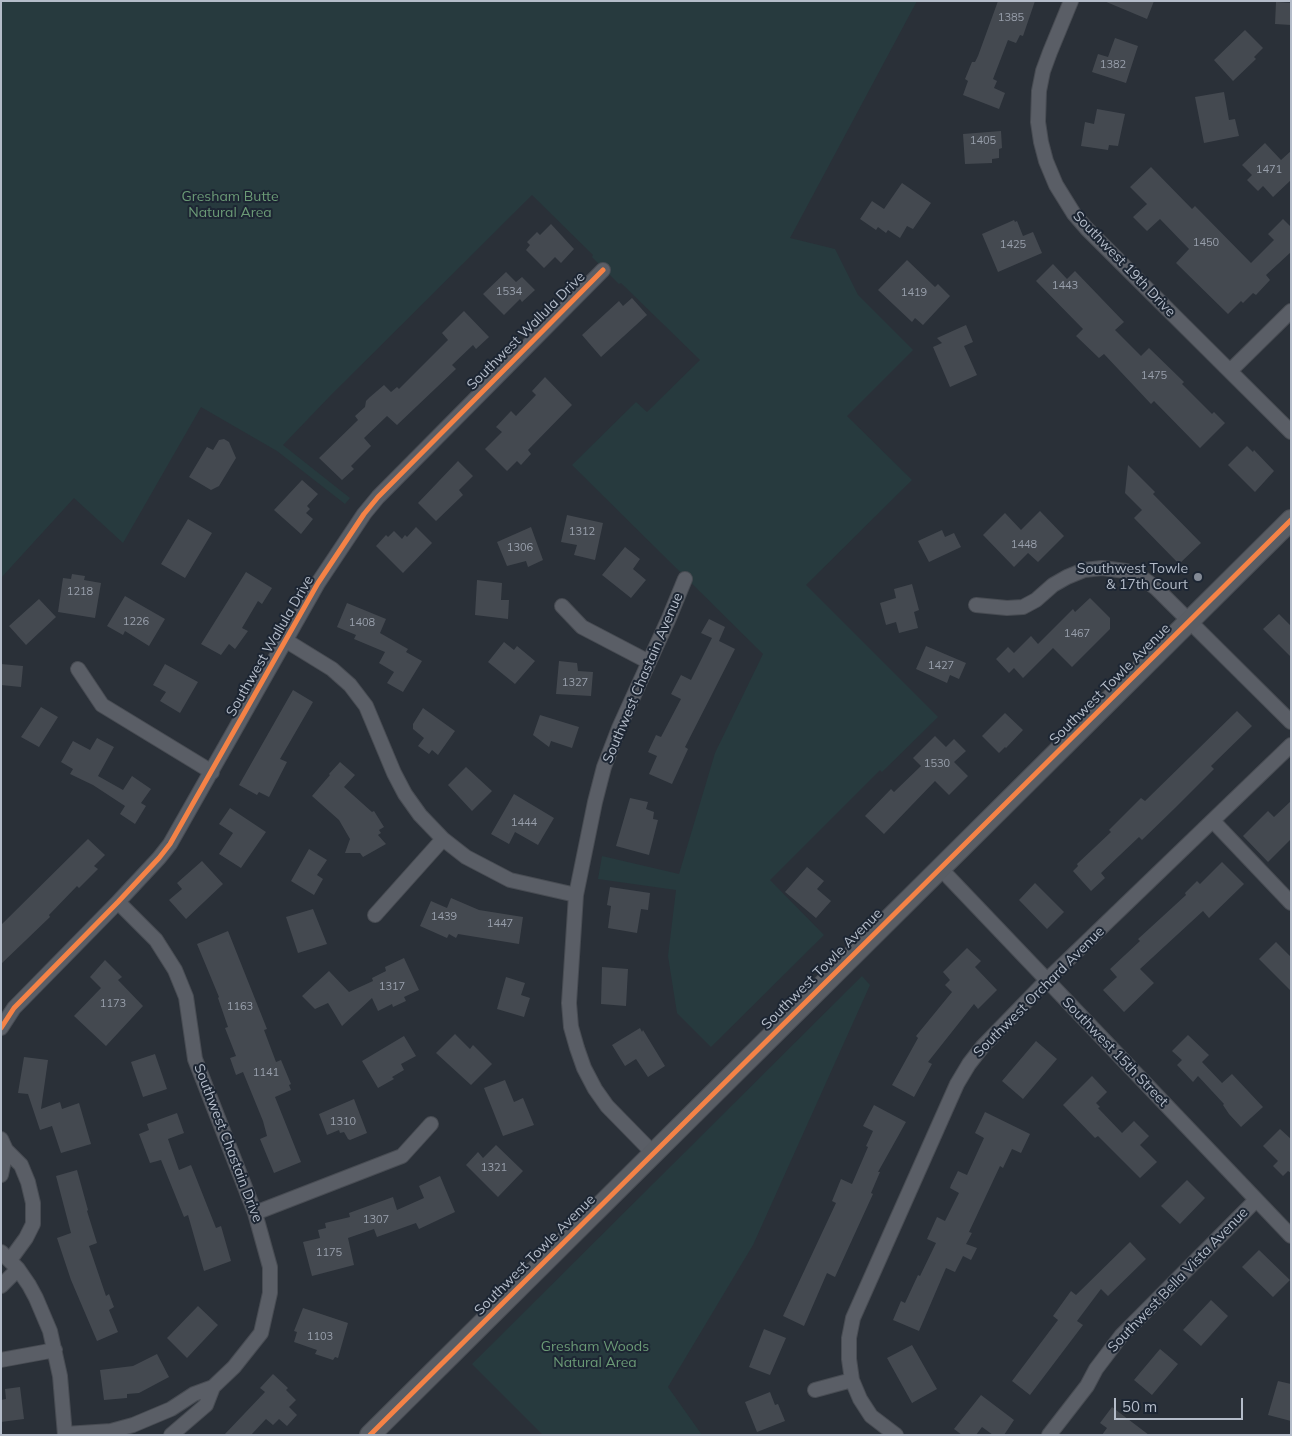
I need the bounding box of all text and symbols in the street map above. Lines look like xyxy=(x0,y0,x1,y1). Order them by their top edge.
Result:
house number: 1385 xyxy=(998,11,1024,25)
house number: 1382 xyxy=(1100,58,1126,72)
house number: 1405 xyxy=(970,134,996,148)
house number: 1471 xyxy=(1256,163,1282,177)
park label: Gresham Butte Natural Area xyxy=(181,189,279,222)
street label: Southwest 19th Drive xyxy=(1069,208,1179,320)
house number: 1450 xyxy=(1193,236,1219,250)
house number: 1425 xyxy=(1000,238,1026,252)
street label: Southwest Wallula Drive xyxy=(463,268,589,394)
house number: 1443 xyxy=(1052,279,1078,293)
house number: 1534 xyxy=(496,285,522,299)
house number: 1419 xyxy=(901,286,927,300)
house number: 1475 xyxy=(1141,369,1167,383)
house number: 1312 xyxy=(569,525,595,539)
house number: 1448 xyxy=(1011,538,1037,552)
house number: 1306 xyxy=(507,541,533,555)
place label: Southwest Towle & 17th Court xyxy=(1077,561,1188,594)
marker: Southwest Towle & 17th Court xyxy=(1192,571,1204,583)
street label: Southwest Wallula Drive xyxy=(223,572,317,720)
house number: 1218 xyxy=(67,585,93,599)
street label: Southwest Chastain Avenue xyxy=(599,590,687,766)
house number: 1226 xyxy=(123,615,149,629)
house number: 1408 xyxy=(349,616,375,630)
street label: Southwest Towle Avenue xyxy=(1046,620,1174,748)
house number: 1467 xyxy=(1064,627,1090,641)
house number: 1427 xyxy=(928,659,954,673)
house number: 1327 xyxy=(562,676,588,690)
house number: 1530 xyxy=(924,757,950,771)
house number: 1444 xyxy=(511,816,537,830)
street label: Southwest Towle Avenue xyxy=(758,905,886,1033)
house number: 1439 xyxy=(431,910,457,924)
house number: 1447 xyxy=(487,917,513,931)
street label: Southwest Orchard Avenue xyxy=(970,923,1108,1061)
house number: 1317 xyxy=(379,980,405,994)
street label: Southwest 15th Street xyxy=(1059,994,1171,1110)
house number: 1173 xyxy=(100,997,126,1011)
house number: 1163 xyxy=(227,1000,253,1014)
street label: Southwest Chastain Drive xyxy=(190,1061,266,1225)
house number: 1141 xyxy=(253,1066,279,1080)
house number: 1310 xyxy=(330,1115,356,1129)
house number: 1321 xyxy=(481,1161,507,1175)
street label: Southwest Towle Avenue xyxy=(471,1191,599,1319)
street label: Southwest Bella Vista Avenue xyxy=(1104,1204,1252,1356)
house number: 1307 xyxy=(363,1213,389,1227)
house number: 1175 xyxy=(316,1246,342,1260)
house number: 1103 xyxy=(307,1330,333,1344)
park label: Gresham Woods Natural Area xyxy=(541,1339,649,1371)
scale bar xyxy=(1117,1388,1246,1420)
text: 50 m xyxy=(1122,1397,1157,1416)

